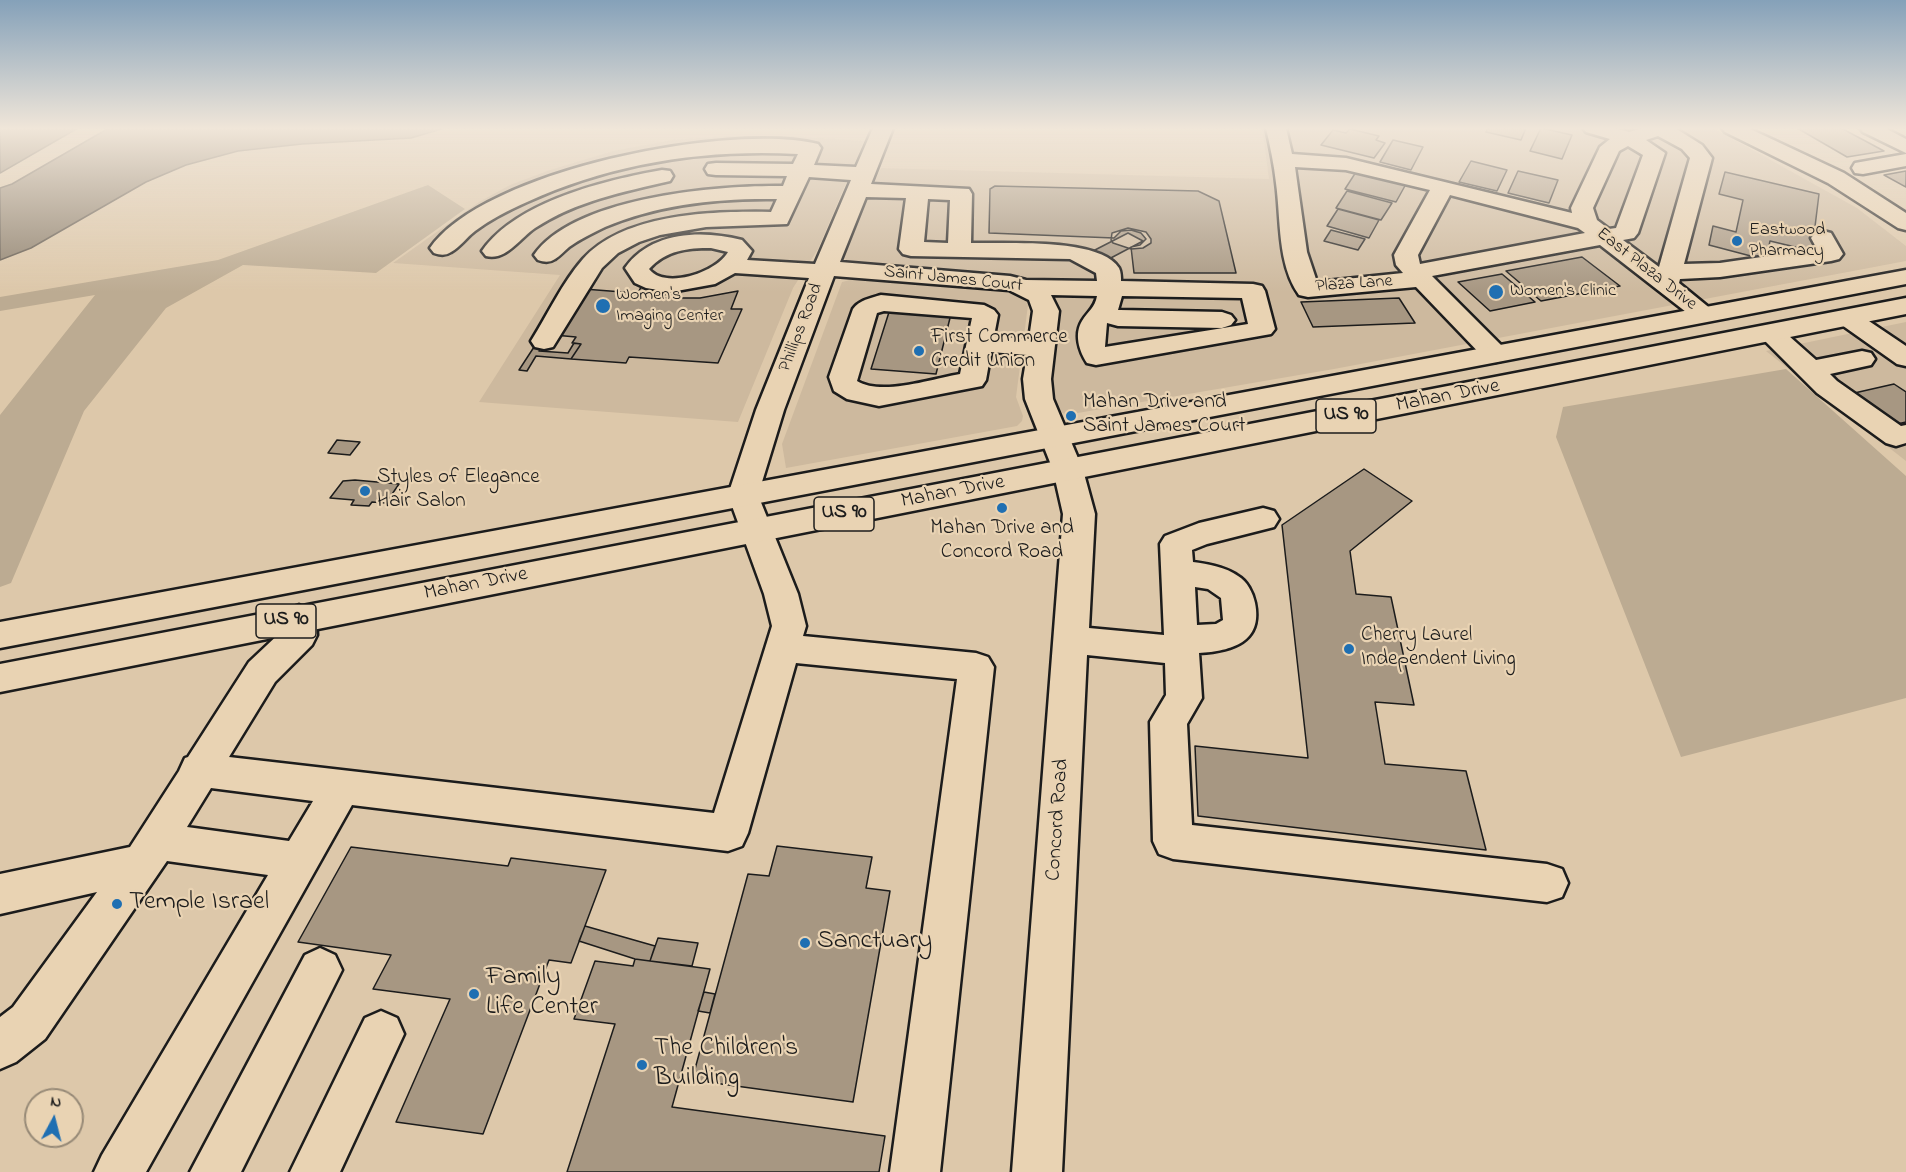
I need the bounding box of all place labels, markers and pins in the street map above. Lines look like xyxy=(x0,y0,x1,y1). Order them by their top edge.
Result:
place label: Eastwood Pharmacy xyxy=(1749,220,1825,262)
marker: Eastwood Pharmacy xyxy=(1730,234,1744,248)
place label: Women's Clinic xyxy=(1510,281,1616,303)
marker: Women's Clinic xyxy=(1487,283,1505,301)
place label: Women's Imaging Center xyxy=(616,285,723,328)
marker: Women's Imaging Center xyxy=(594,297,612,315)
place label: First Commerce Credit Union xyxy=(931,326,1068,376)
marker: First Commerce Credit Union xyxy=(912,344,926,358)
place label: Mahan Drive and Saint James Court xyxy=(1083,391,1245,441)
marker: Mahan Drive and Saint James Court xyxy=(1064,409,1078,423)
place label: Styles of Elegance Hair Salon xyxy=(377,466,540,516)
marker: Styles of Elegance Hair Salon xyxy=(358,484,372,498)
marker: Mahan Drive and Concord Road xyxy=(995,501,1009,515)
place label: Mahan Drive and Concord Road xyxy=(930,517,1074,567)
place label: Cherry Laurel Independent Living xyxy=(1361,624,1516,674)
marker: Cherry Laurel Independent Living xyxy=(1342,642,1356,656)
place label: Temple Israel xyxy=(129,888,269,920)
marker: Temple Israel xyxy=(110,897,124,911)
place label: Sanctuary xyxy=(817,927,932,959)
marker: Sanctuary xyxy=(798,936,812,950)
place label: Family Life Center xyxy=(486,963,598,1024)
marker: Family Life Center xyxy=(467,987,481,1001)
place label: The Children's Building xyxy=(654,1034,798,1096)
marker: The Children's Building xyxy=(635,1058,649,1072)

